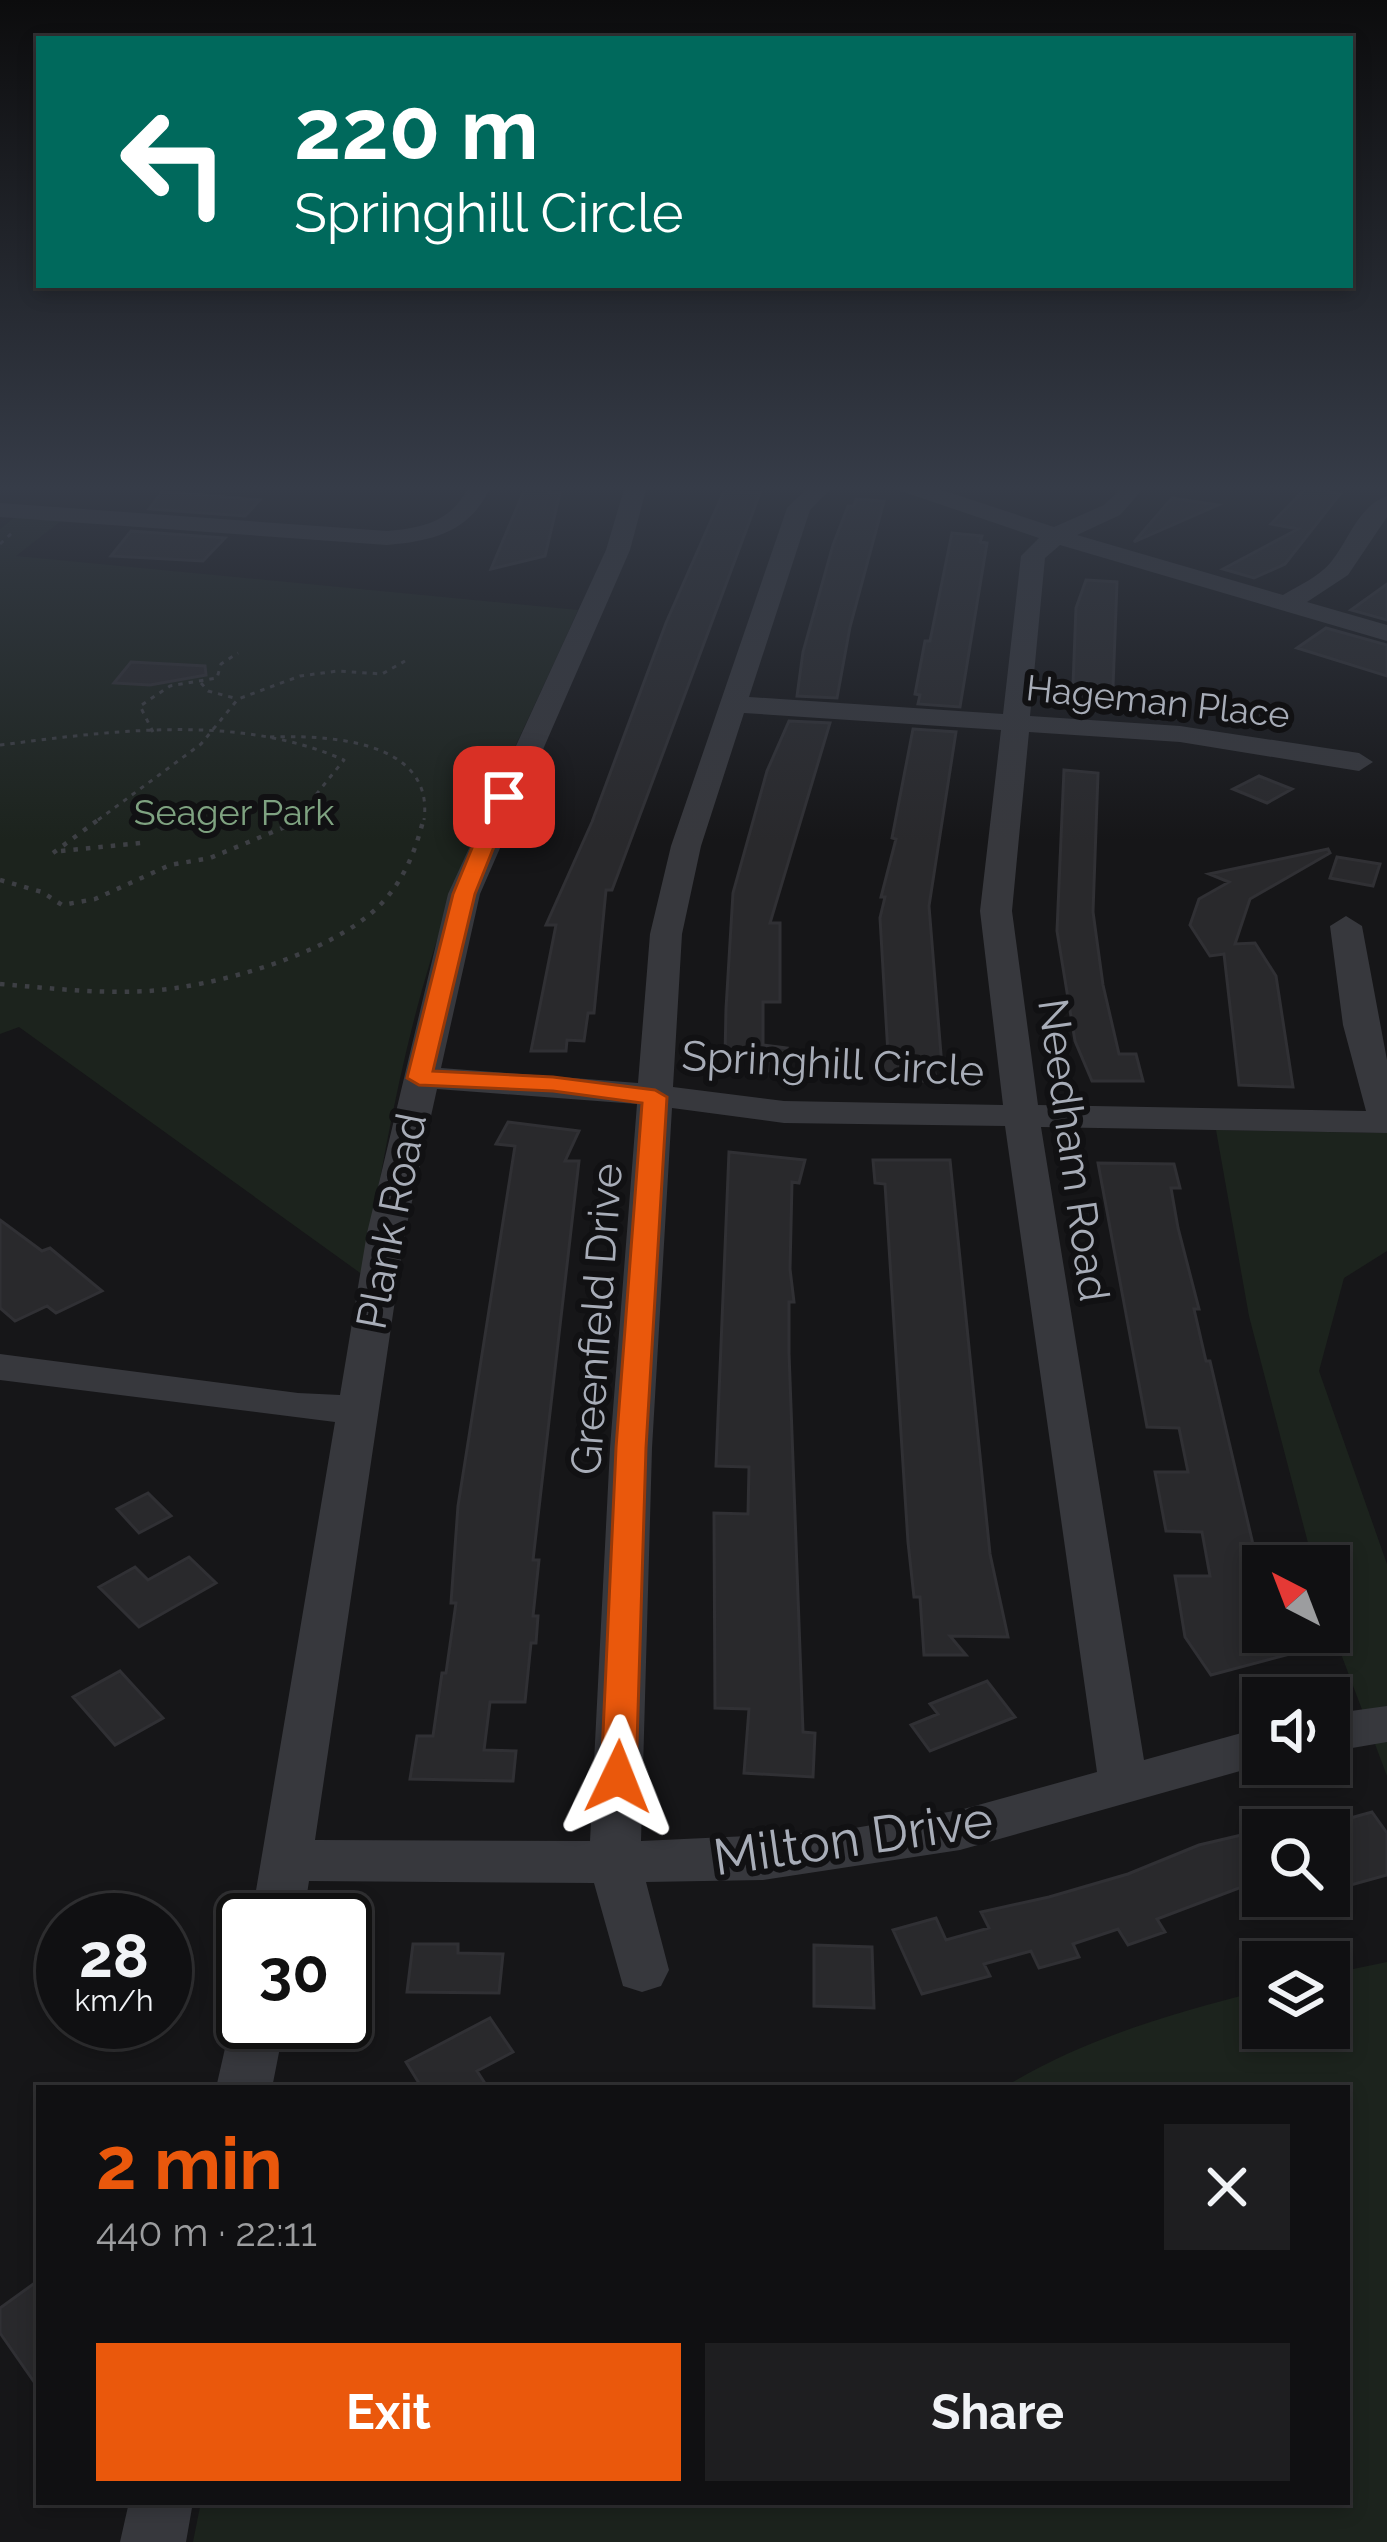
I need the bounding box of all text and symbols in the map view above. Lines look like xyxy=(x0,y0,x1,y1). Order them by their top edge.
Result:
text: 220 m xyxy=(294,80,539,179)
icon: left xyxy=(96,84,252,240)
text: Springhill Circle xyxy=(294,181,683,245)
street label: Hageman Place xyxy=(1024,666,1292,736)
pin xyxy=(453,746,555,848)
icon: arrive xyxy=(471,764,537,830)
park label: Seager Park xyxy=(134,791,334,833)
street label: Needham Road xyxy=(1028,996,1119,1304)
street label: Springhill Circle xyxy=(680,1031,985,1096)
street label: Plank Road xyxy=(347,1109,436,1333)
street label: Greenfield Drive xyxy=(561,1162,632,1476)
north arrow xyxy=(1242,1545,1350,1653)
map controls xyxy=(1242,1545,1350,2049)
button: sound xyxy=(1242,1677,1350,1785)
position arrow xyxy=(555,1714,681,1840)
street label: Milton Drive xyxy=(710,1789,996,1887)
button: search xyxy=(1242,1809,1350,1917)
speed limit sign: 30 xyxy=(216,1893,372,2049)
text: 28 xyxy=(79,1921,149,1991)
button: layers xyxy=(1242,1941,1350,2049)
text: km/h xyxy=(74,1983,154,2018)
text: 2 min xyxy=(96,2121,283,2206)
button: close xyxy=(1164,2124,1290,2250)
text: 440 m · 22:11 xyxy=(96,2209,317,2255)
button: Exit xyxy=(96,2343,681,2481)
button: Share xyxy=(705,2343,1290,2481)

